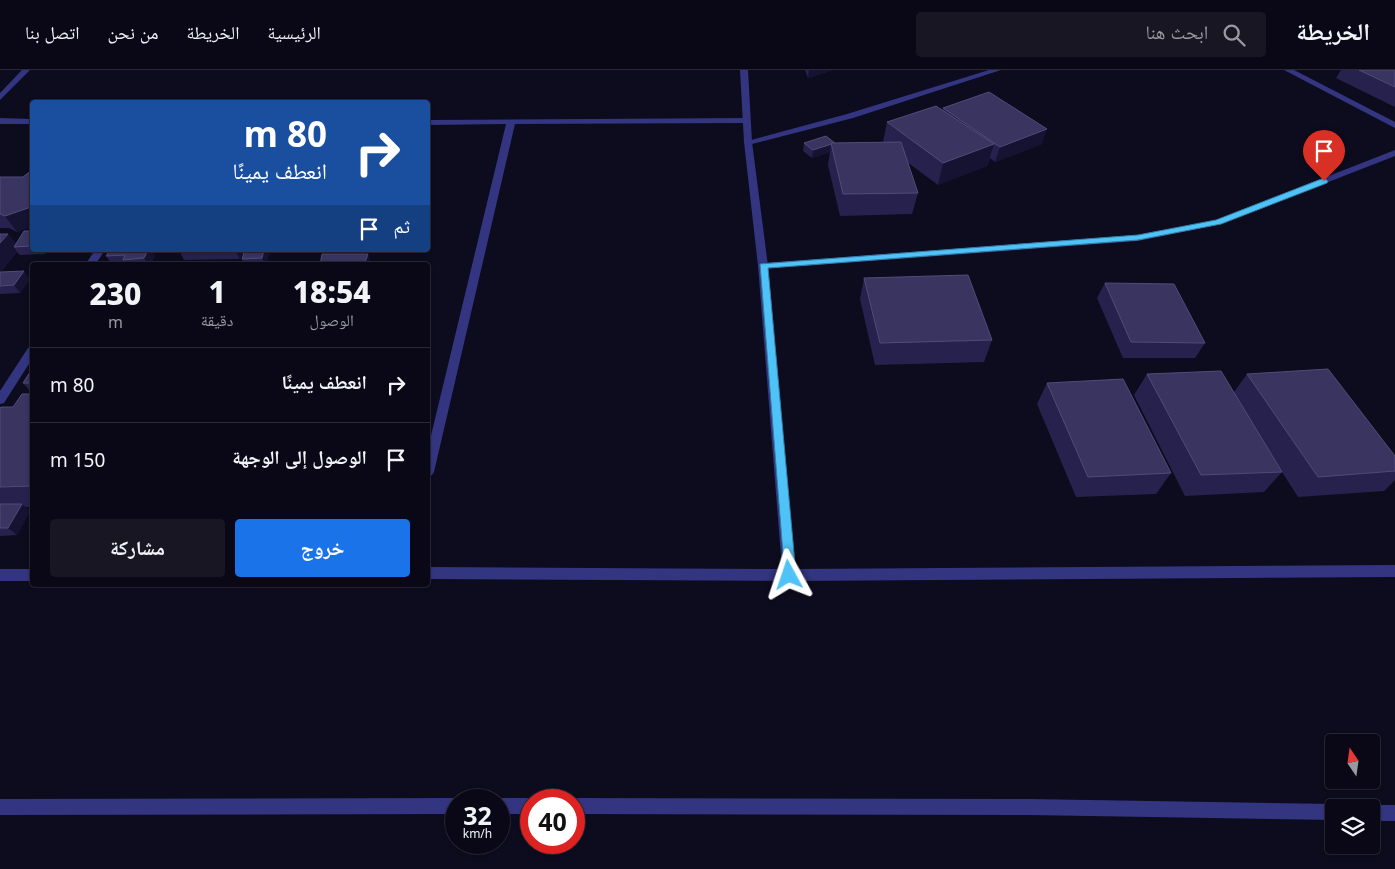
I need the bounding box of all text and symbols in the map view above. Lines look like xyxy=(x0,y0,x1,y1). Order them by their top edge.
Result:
search box xyxy=(916,12,1266,57)
text: الخريطة xyxy=(1296,14,1370,47)
text: ابحث هنا xyxy=(1145,19,1208,45)
text: اتصل بنا xyxy=(25,20,80,44)
text: من نحن xyxy=(108,20,158,44)
text: الخريطة xyxy=(186,20,239,44)
text: الرئيسية xyxy=(267,20,321,44)
icon: search xyxy=(1220,21,1248,49)
text: 80 m xyxy=(244,110,327,157)
icon: right xyxy=(345,120,410,185)
pin xyxy=(1303,130,1345,181)
icon: arrive xyxy=(1310,137,1338,165)
text: انعطف يمينًا xyxy=(233,155,327,185)
text: ثم xyxy=(393,213,410,239)
icon: arrive xyxy=(355,215,383,243)
text: 1 xyxy=(208,271,226,312)
text: 18:54 xyxy=(293,271,371,312)
text: 230 xyxy=(89,273,141,314)
text: دقيقة xyxy=(201,309,233,331)
text: الوصول xyxy=(310,309,354,331)
text: m xyxy=(108,311,123,333)
text: انعطف يمينًا xyxy=(281,369,367,395)
icon: right xyxy=(382,371,410,399)
text: 80 m xyxy=(50,372,94,398)
text: الوصول إلى الوجهة xyxy=(232,444,367,470)
icon: arrive xyxy=(382,446,410,474)
text: 150 m xyxy=(50,447,105,473)
button: مشاركة xyxy=(50,519,225,577)
button: خروج xyxy=(235,519,410,577)
position arrow xyxy=(762,548,814,600)
north arrow xyxy=(1325,734,1380,789)
map controls xyxy=(1325,734,1380,854)
speed limit sign: 40 xyxy=(520,789,585,854)
text: 32 xyxy=(463,798,492,832)
button: layers xyxy=(1325,799,1380,854)
text: km/h xyxy=(463,825,492,842)

